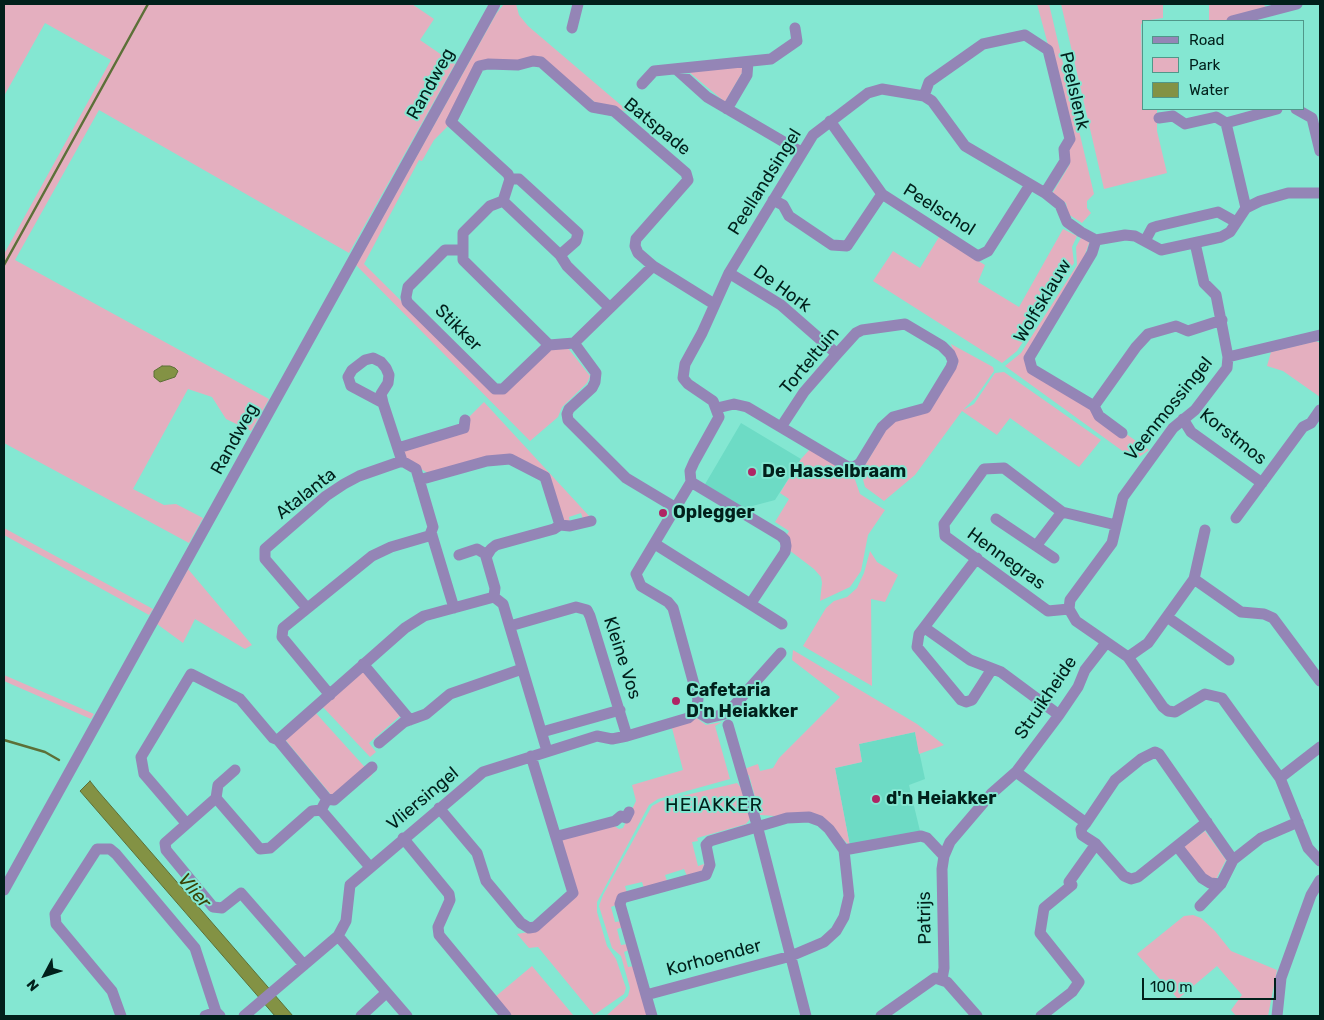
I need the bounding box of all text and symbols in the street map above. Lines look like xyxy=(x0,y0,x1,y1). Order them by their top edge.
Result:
legend xyxy=(1142,20,1304,110)
text: Road xyxy=(1189,31,1225,49)
street label: Randweg xyxy=(403,44,459,124)
street label: Peelslenk xyxy=(1055,50,1093,132)
text: Park xyxy=(1189,56,1220,74)
text: Water xyxy=(1189,81,1229,99)
street label: Batspade xyxy=(619,94,695,160)
street label: Peellandsingel xyxy=(724,125,806,239)
street label: Peelschol xyxy=(899,179,979,241)
street label: Wolfsklauw xyxy=(1010,255,1076,347)
street label: De Hork xyxy=(749,261,815,317)
street label: Stikker xyxy=(430,300,486,356)
street label: Torteltuin xyxy=(776,323,844,399)
street label: Veenmossingel xyxy=(1121,353,1217,465)
street label: Randweg xyxy=(207,399,263,479)
street label: Korstmos xyxy=(1195,404,1271,470)
place label: De Hasselbraam xyxy=(762,461,906,483)
street label: Atalanta xyxy=(272,464,340,524)
marker: De Hasselbraam xyxy=(746,466,758,478)
place label: Oplegger xyxy=(673,502,755,524)
marker: Oplegger xyxy=(657,507,669,519)
street label: Hennegras xyxy=(963,523,1049,595)
street label: Kleine Vos xyxy=(599,614,645,702)
street label: Struikheide xyxy=(1010,652,1082,744)
place label: Cafetaria D'n Heiakker xyxy=(686,680,798,722)
marker: Cafetaria D'n Heiakker xyxy=(670,695,682,707)
street label: Vliersingel xyxy=(383,763,463,835)
place label: d'n Heiakker xyxy=(886,788,996,810)
marker: d'n Heiakker xyxy=(870,793,882,805)
district label: HEIAKKER xyxy=(664,795,764,817)
water label: Vlier xyxy=(172,869,216,913)
street label: Patrijs xyxy=(914,891,936,945)
street label: Korhoender xyxy=(664,935,764,981)
north arrow xyxy=(20,950,70,1000)
scale bar xyxy=(1144,968,1278,1000)
text: N xyxy=(23,976,43,994)
text: 100 m xyxy=(1150,978,1192,996)

